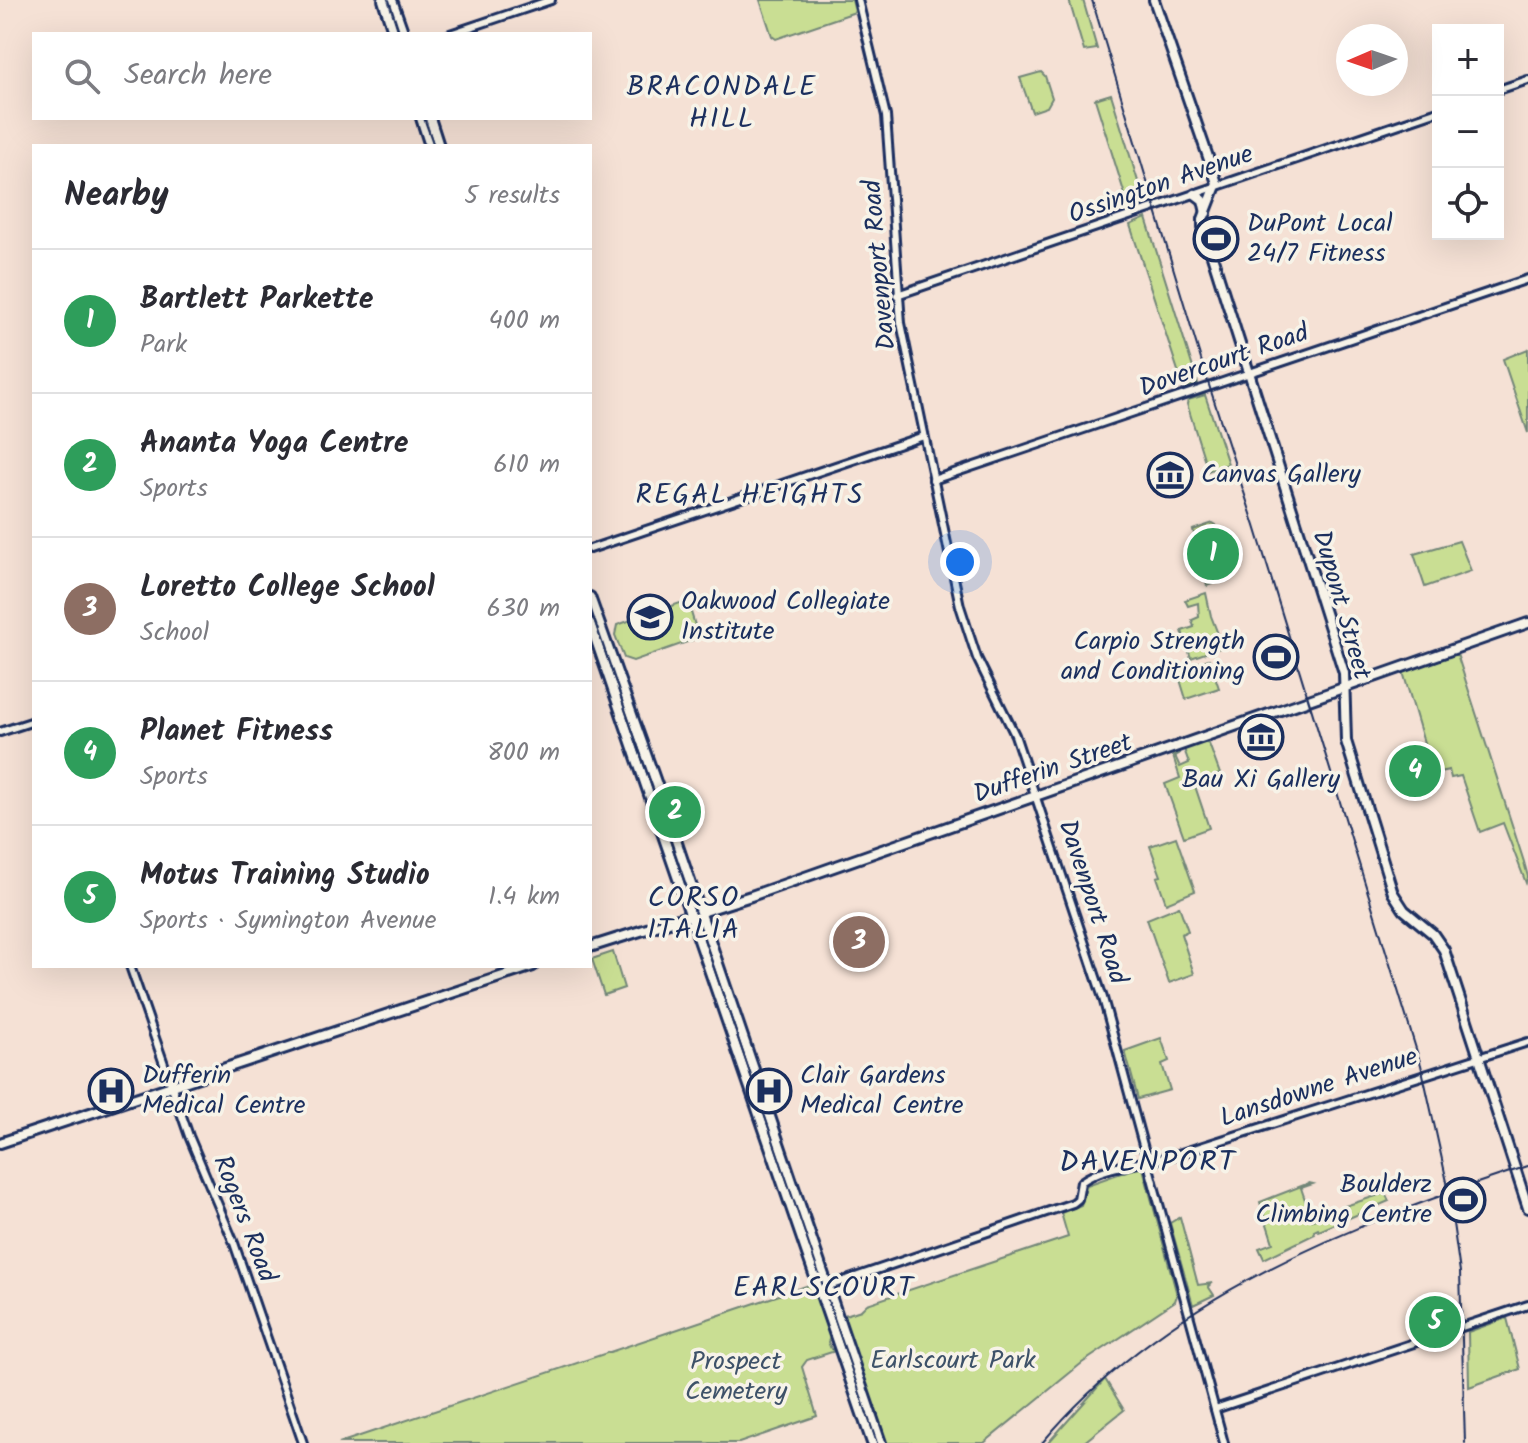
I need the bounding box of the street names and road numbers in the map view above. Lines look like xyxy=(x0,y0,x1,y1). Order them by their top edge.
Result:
street label: Ossington Avenue xyxy=(1063,134,1259,236)
street label: Davenport Road xyxy=(852,177,908,352)
street label: Dovercourt Road xyxy=(1134,312,1315,410)
street label: Dupont Street xyxy=(1300,525,1383,686)
street label: Dufferin Street xyxy=(968,722,1139,816)
street label: Davenport Road xyxy=(1046,814,1139,991)
street label: Lansdowne Avenue xyxy=(1214,1036,1424,1140)
street label: Rogers Road xyxy=(201,1149,288,1290)

